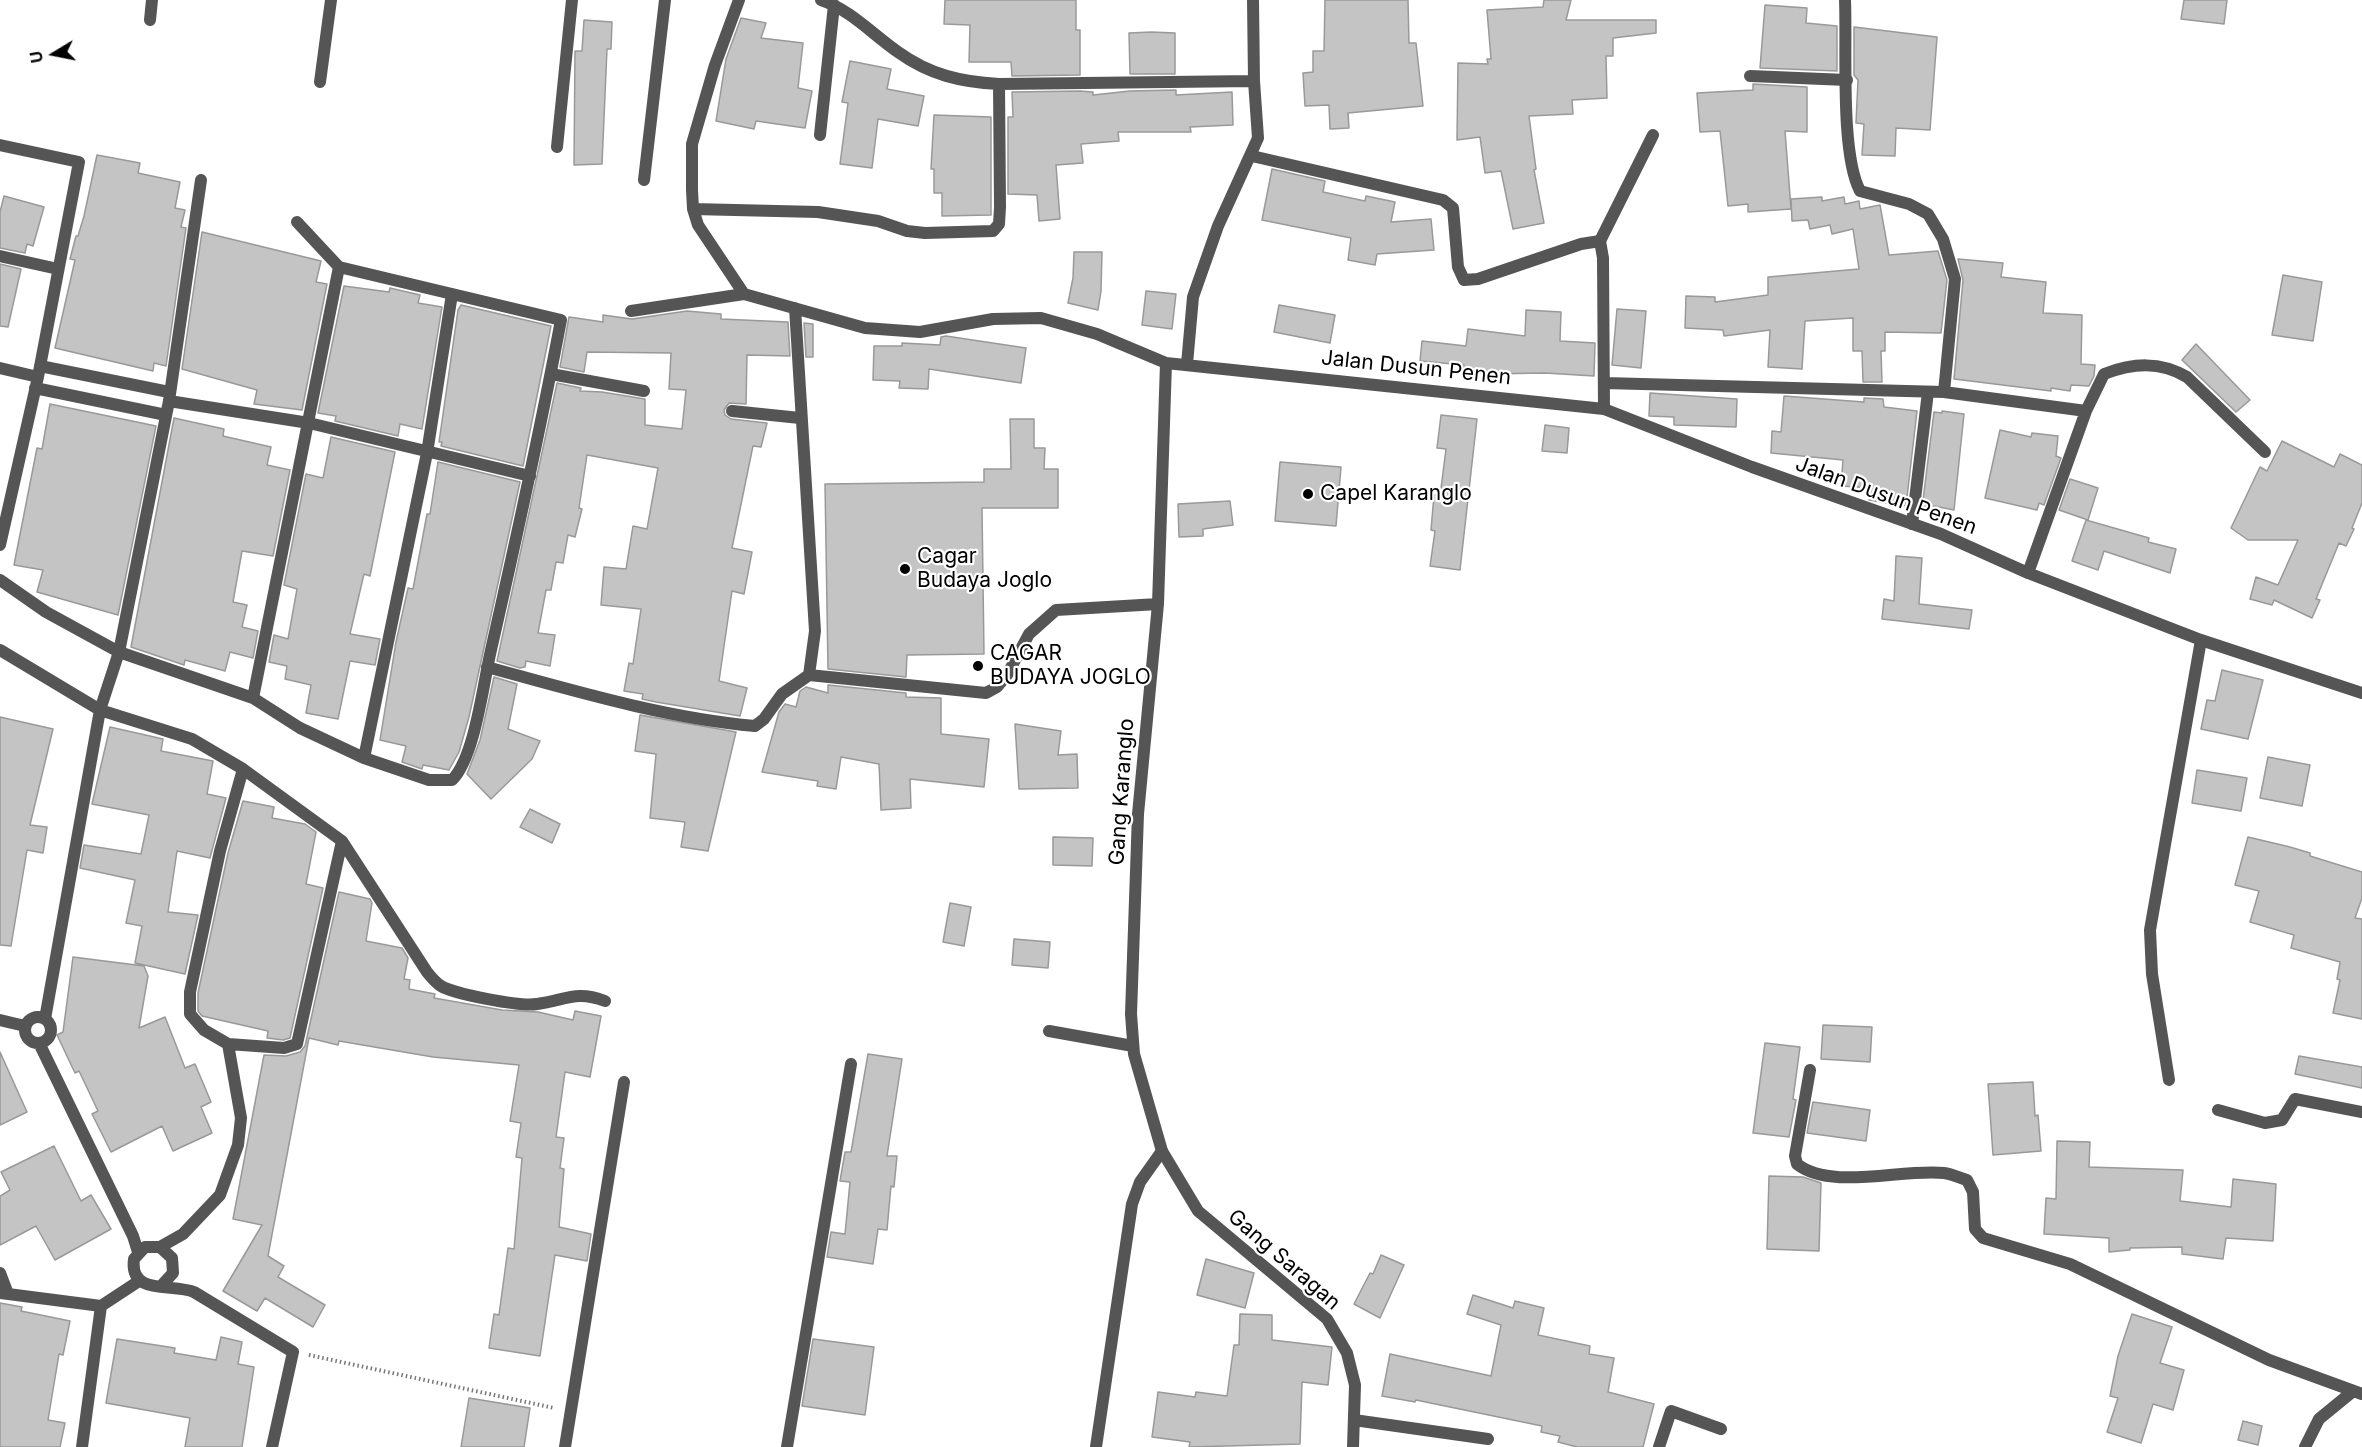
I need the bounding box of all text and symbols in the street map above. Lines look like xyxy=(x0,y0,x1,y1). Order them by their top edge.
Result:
north arrow xyxy=(24,24,84,84)
text: U xyxy=(25,50,47,65)
street label: Jalan Dusun Penen xyxy=(1320,345,1512,391)
street label: Jalan Dusun Penen xyxy=(1792,452,1980,540)
place label: Capel Karanglo xyxy=(1320,481,1472,507)
marker: Capel Karanglo xyxy=(1301,487,1315,501)
place label: Cagar Budaya Joglo xyxy=(917,544,1052,594)
marker: Cagar Budaya Joglo xyxy=(898,562,912,576)
place label: CAGAR BUDAYA JOGLO xyxy=(990,641,1151,691)
marker: CAGAR BUDAYA JOGLO xyxy=(971,659,985,673)
street label: Gang Karanglo xyxy=(1104,718,1140,866)
street label: Gang Saragan xyxy=(1223,1204,1345,1316)

